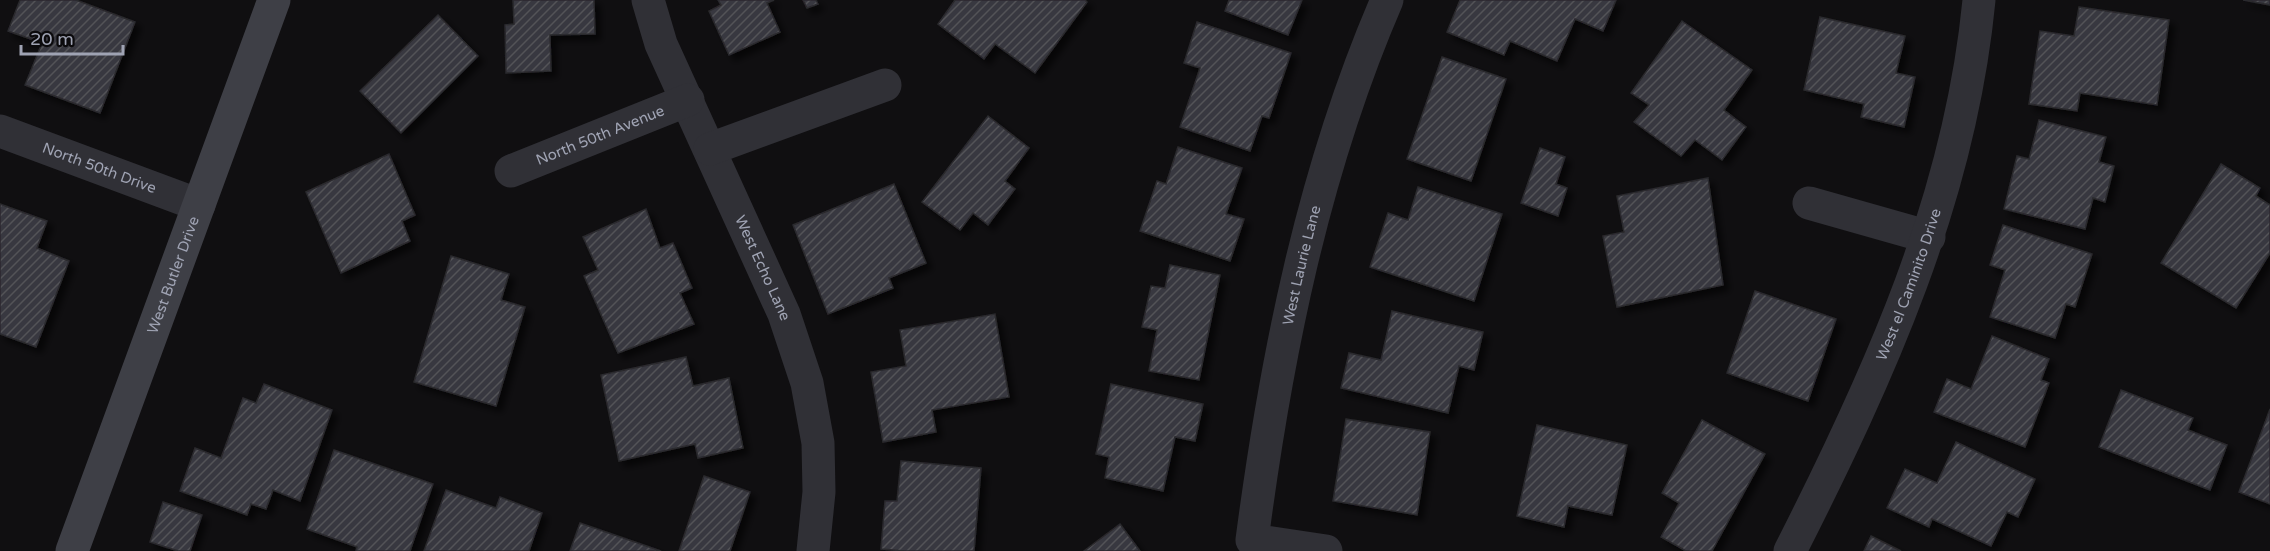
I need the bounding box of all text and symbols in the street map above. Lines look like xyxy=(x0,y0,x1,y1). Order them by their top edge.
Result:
scale bar xyxy=(21,18,123,56)
text: 20 m xyxy=(30,28,74,50)
street label: North 50th Avenue xyxy=(533,101,667,169)
street label: North 50th Drive xyxy=(40,139,159,197)
street label: West Laurie Lane xyxy=(1279,203,1325,327)
street label: West el Caminito Drive xyxy=(1872,206,1945,363)
street label: West Echo Lane xyxy=(731,212,795,323)
street label: West Butler Drive xyxy=(143,214,203,336)

